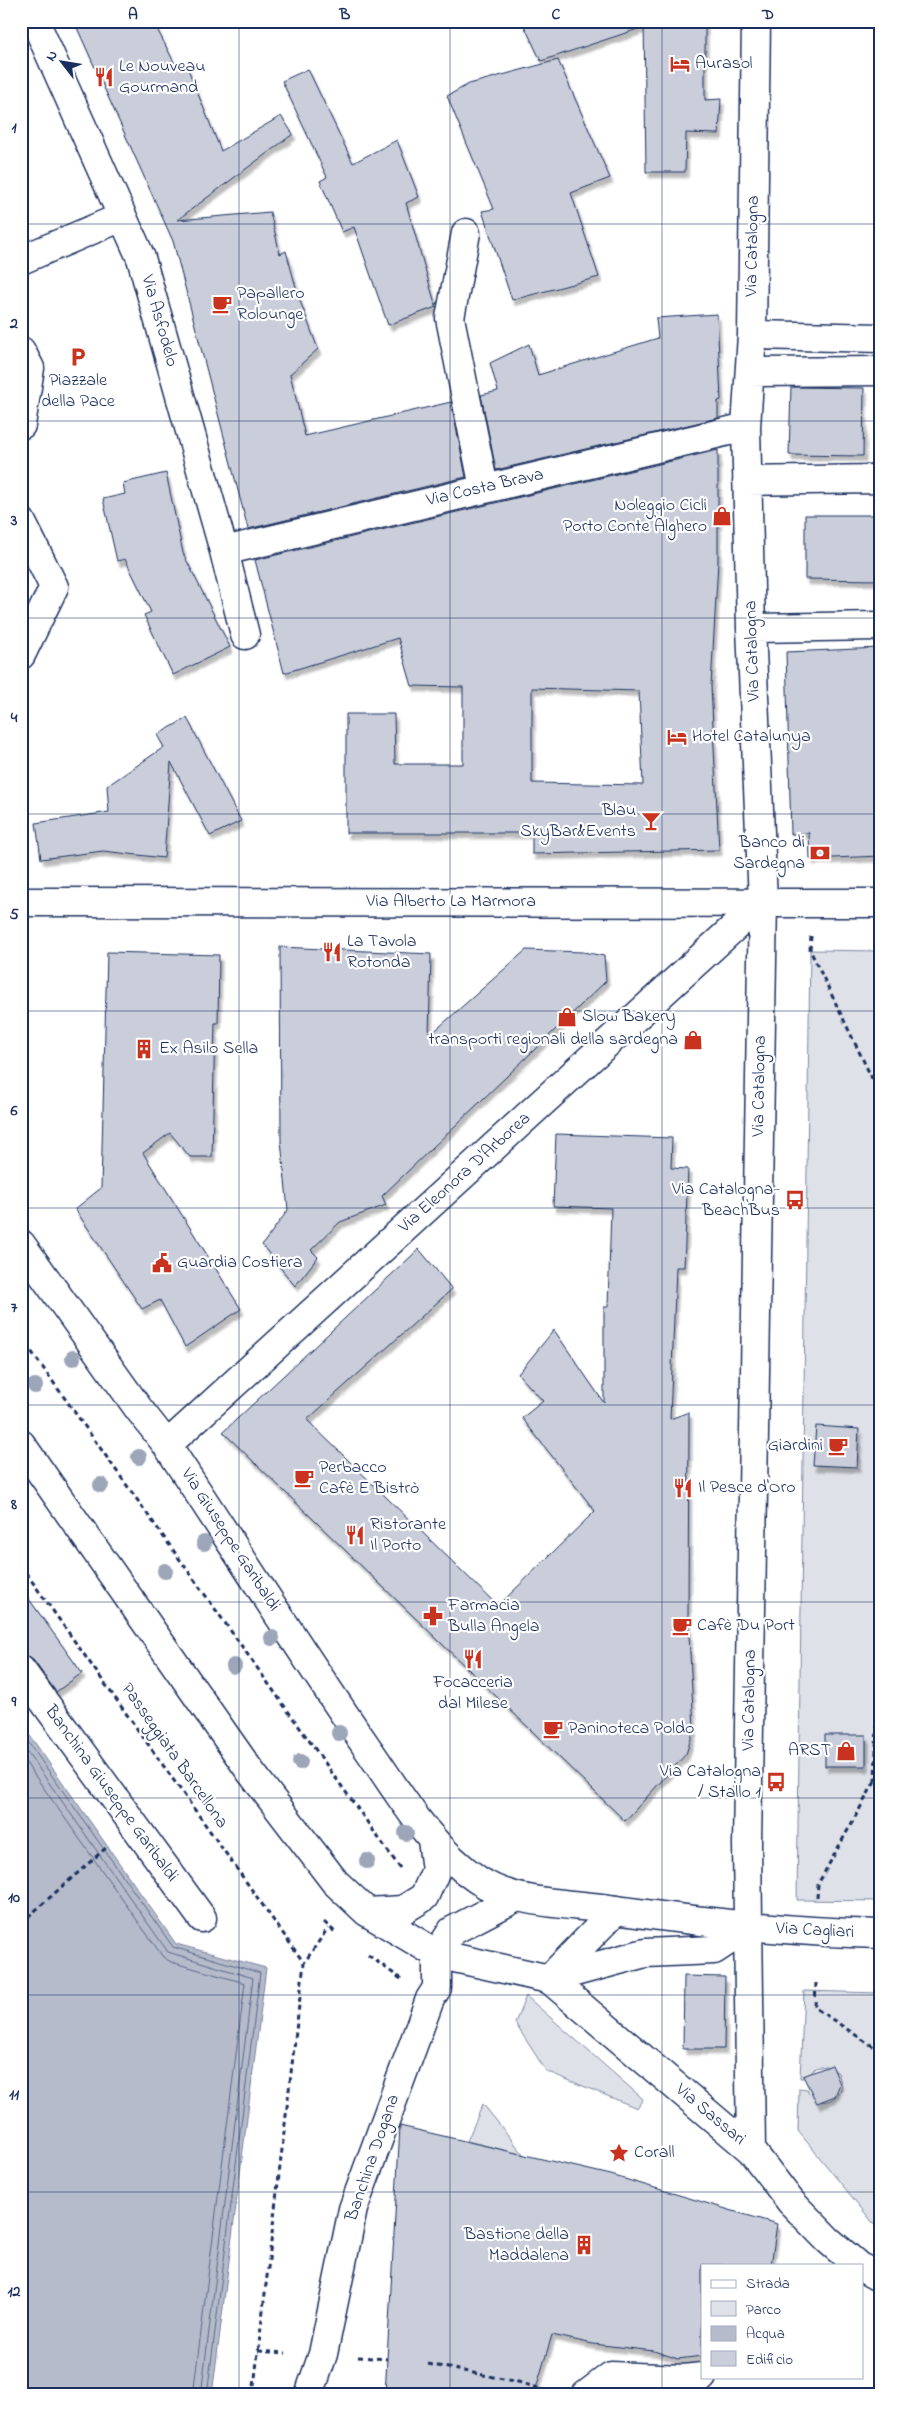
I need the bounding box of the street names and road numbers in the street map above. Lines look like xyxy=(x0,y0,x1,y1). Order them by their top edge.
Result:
street label: Via Catalogna xyxy=(739,195,768,298)
street label: Via Asfodelo xyxy=(133,271,184,370)
street label: Via Costa Brava xyxy=(423,462,546,514)
street label: Via Catalogna xyxy=(738,600,769,703)
street label: Via Alberto La Marmora xyxy=(365,889,536,915)
street label: Via Catalogna xyxy=(746,1035,775,1138)
street label: Via Eleonora D'Arborea xyxy=(392,1106,537,1240)
street label: Via Giuseppe Garibaldi xyxy=(173,1462,286,1617)
street label: Via Catalogna xyxy=(736,1649,765,1752)
street label: Passeggiata Barcellona xyxy=(113,1678,234,1835)
street label: Banchina Giuseppe Garibaldi xyxy=(37,1699,184,1888)
street label: Via Cagliari xyxy=(774,1916,855,1947)
street label: Via Sassari xyxy=(668,2077,751,2152)
street label: Banchina Dogana xyxy=(339,2091,408,2226)

